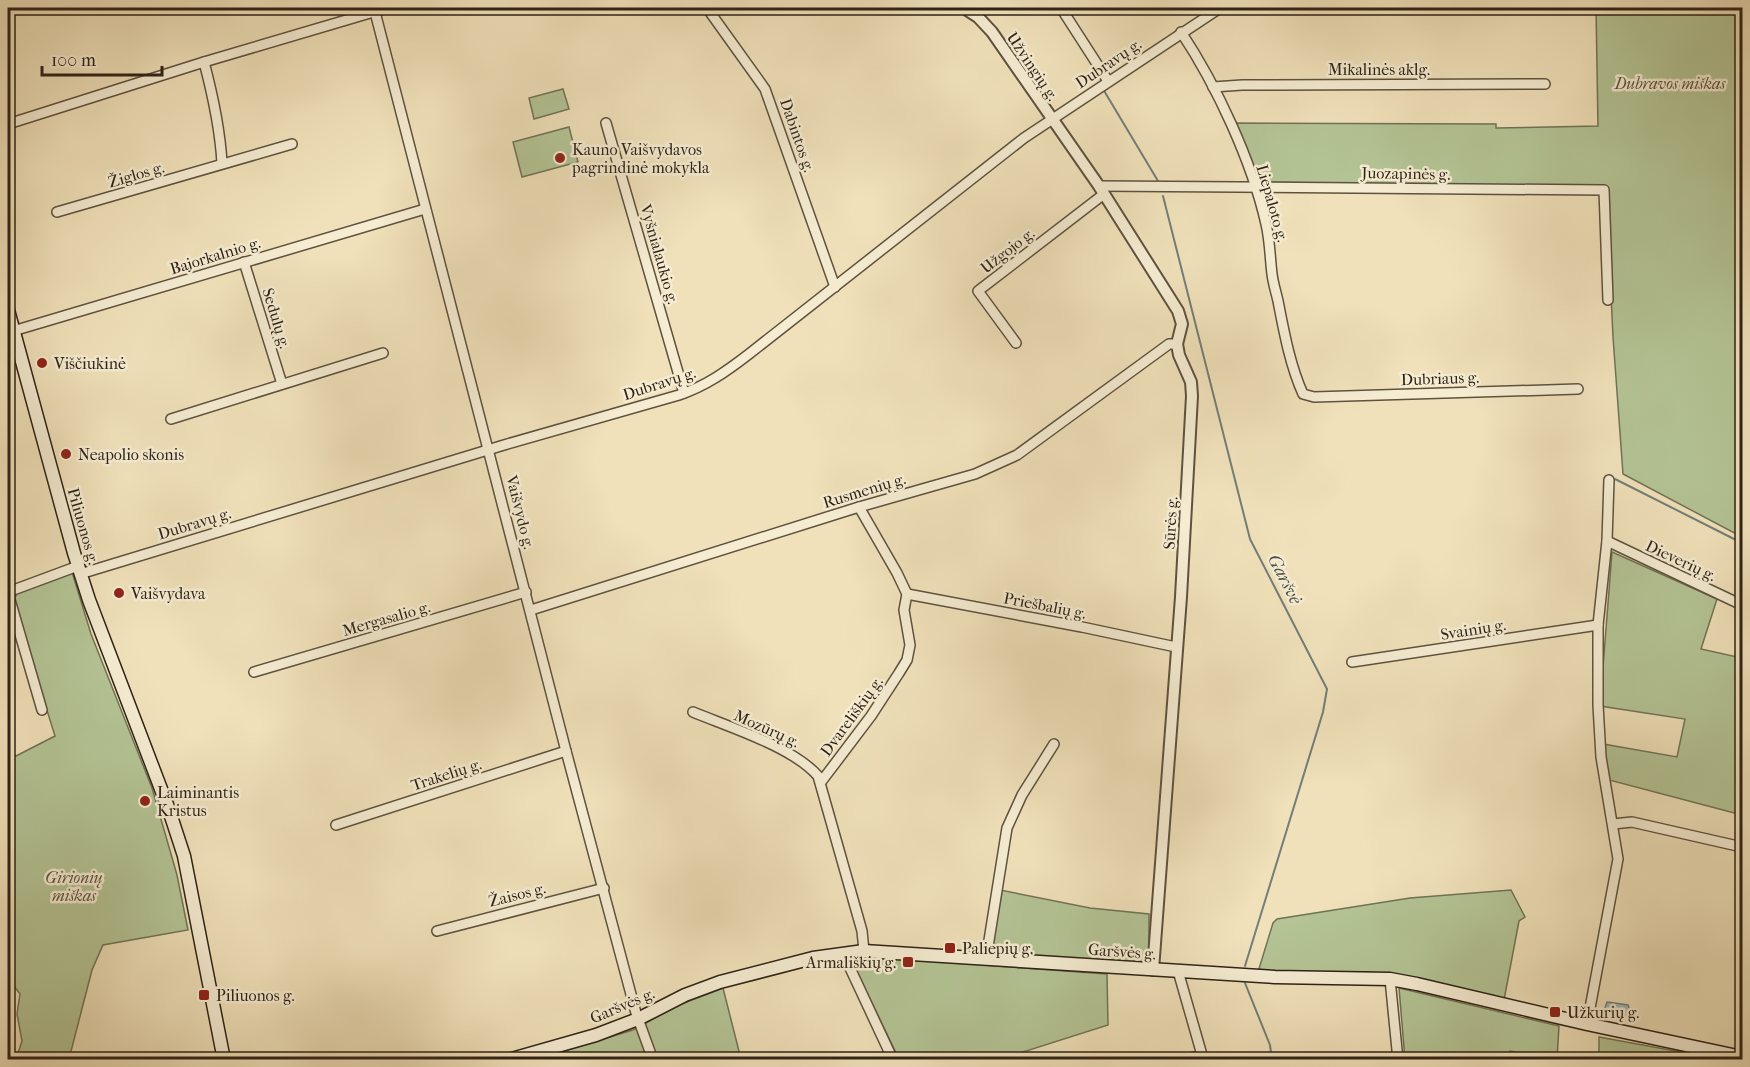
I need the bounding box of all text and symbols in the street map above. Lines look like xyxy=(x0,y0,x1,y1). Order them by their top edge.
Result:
street label: Užvingių g. xyxy=(1003,28,1063,104)
street label: Dubravų g. xyxy=(1072,34,1145,92)
scale bar xyxy=(42,39,162,77)
text: 100 m xyxy=(51,50,96,71)
street label: Mikalinės aklg. xyxy=(1328,60,1430,79)
park label: Dubravos miškas xyxy=(1614,74,1726,93)
street label: Dabintos g. xyxy=(776,96,819,174)
place label: Kauno Vaišvydavos pagrindinė mokykla xyxy=(571,140,710,177)
marker: Kauno Vaišvydavos pagrindinė mokykla xyxy=(553,151,567,165)
street label: Žiglos g. xyxy=(106,156,166,192)
street label: Liepaloto g. xyxy=(1252,162,1293,244)
street label: Juozapinės g. xyxy=(1359,163,1451,184)
street label: Vyšnialaukio g. xyxy=(636,201,683,306)
street label: Užgojo g. xyxy=(977,223,1038,277)
street label: Bajorkalnio g. xyxy=(168,233,263,278)
street label: Sedulų g. xyxy=(258,286,295,351)
place label: Viščiukinė xyxy=(53,354,126,373)
marker: Viščiukinė xyxy=(35,356,49,370)
street label: Dubravų g. xyxy=(620,363,698,404)
street label: Dubriaus g. xyxy=(1401,368,1480,389)
place label: Neapolio skonis xyxy=(78,445,184,464)
marker: Neapolio skonis xyxy=(59,447,73,461)
street label: Rusmenių g. xyxy=(821,469,908,512)
street label: Vaišvydo g. xyxy=(502,472,539,551)
street label: Piliuonos g. xyxy=(64,486,103,567)
street label: Sūrės g. xyxy=(1160,496,1181,550)
street label: Dubravų g. xyxy=(155,503,233,544)
street label: Dieverių g. xyxy=(1642,536,1719,585)
water label: Garšvė xyxy=(1263,551,1306,608)
place label: Vaišvydava xyxy=(130,584,206,603)
marker: Vaišvydava xyxy=(112,586,126,600)
street label: Priešbalių g. xyxy=(1002,588,1088,623)
street label: Mergasalio g. xyxy=(340,597,432,640)
street label: Svainių g. xyxy=(1439,615,1507,644)
street label: Dvareliškių g. xyxy=(816,673,887,760)
street label: Mozūrų g. xyxy=(731,706,802,751)
street label: Trakelių g. xyxy=(409,754,484,795)
place label: Laiminantis Kristus xyxy=(157,783,239,820)
marker: Laiminantis Kristus xyxy=(138,794,152,808)
park label: Girionių miškas xyxy=(45,868,103,905)
street label: Žaisos g. xyxy=(486,877,548,911)
place label: Paliepių g. xyxy=(962,939,1033,958)
street label: Garšvės g. xyxy=(1087,940,1157,963)
marker: Paliepių g. xyxy=(943,941,957,955)
place label: Armališkių g. xyxy=(805,953,896,972)
marker: Armališkių g. xyxy=(901,955,915,969)
street label: Garšvės g. xyxy=(587,983,657,1027)
place label: Piliuonos g. xyxy=(216,986,295,1005)
marker: Piliuonos g. xyxy=(197,988,211,1002)
place label: Užkurių g. xyxy=(1567,1003,1639,1022)
marker: Užkurių g. xyxy=(1548,1005,1562,1019)

